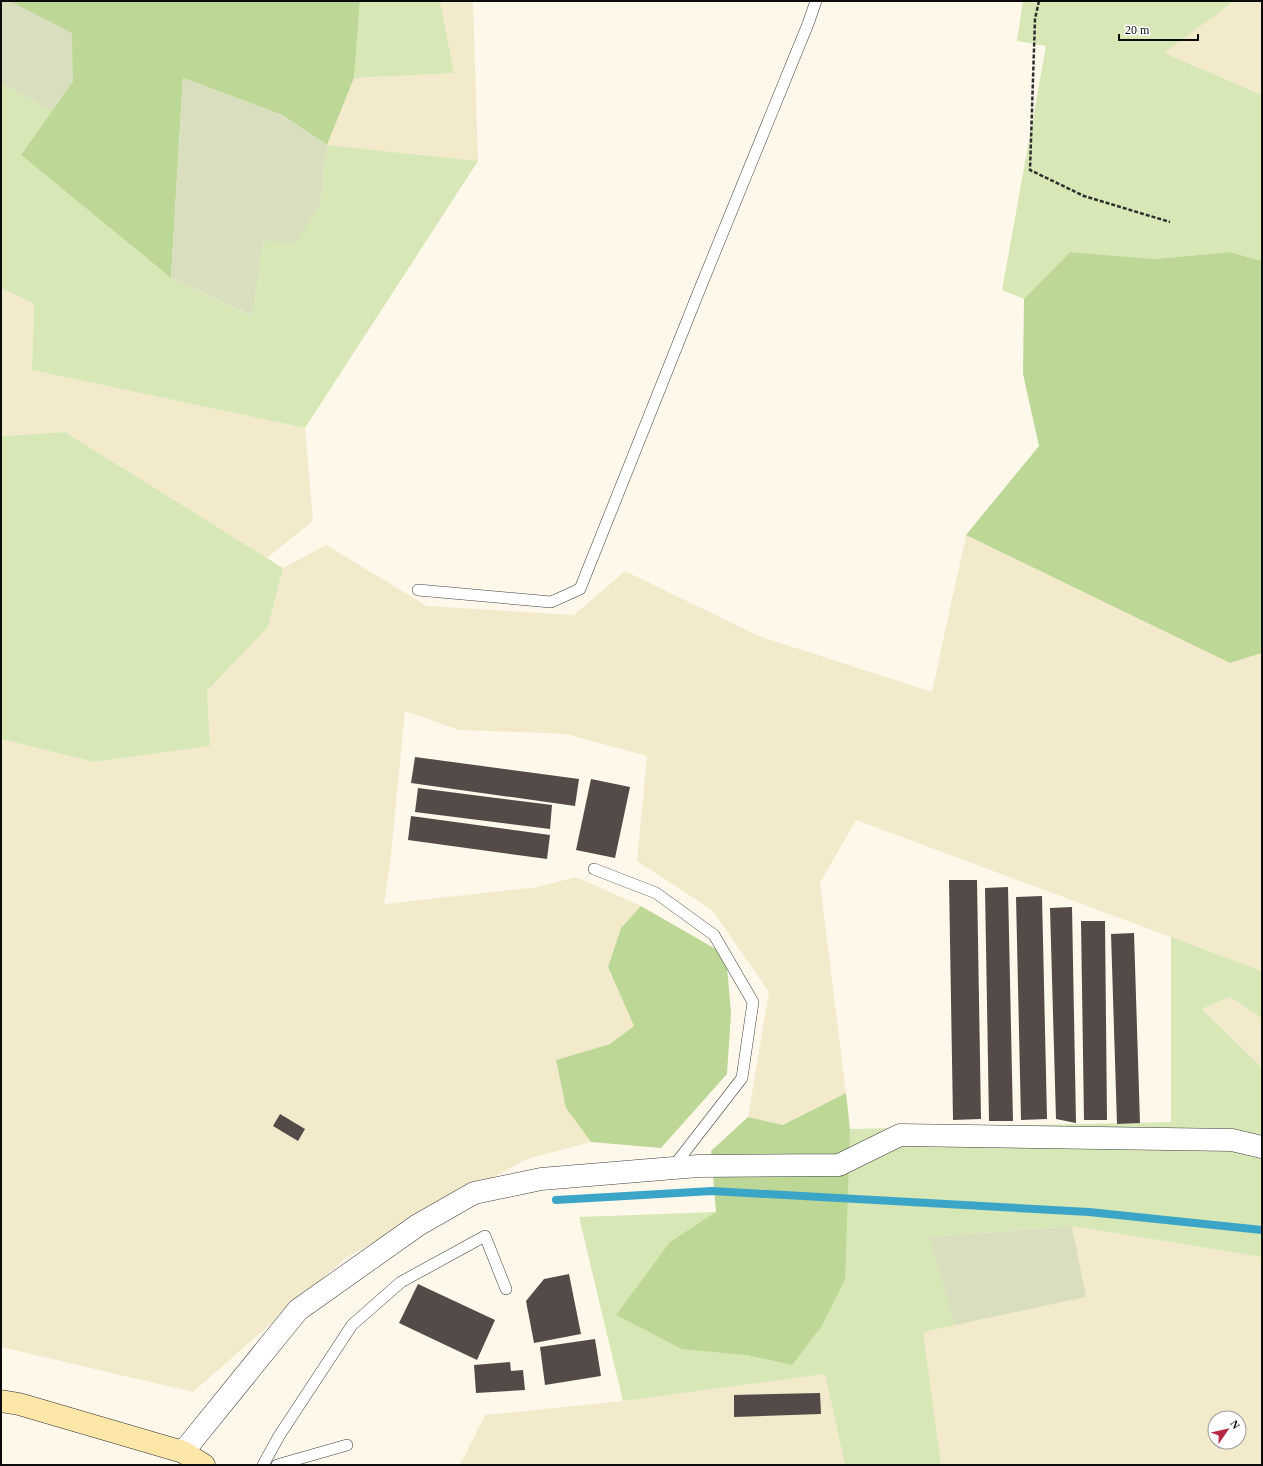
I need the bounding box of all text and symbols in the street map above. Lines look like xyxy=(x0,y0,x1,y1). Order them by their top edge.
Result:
scale bar xyxy=(1119,16,1198,42)
text: 20 m xyxy=(1125,23,1150,37)
north arrow xyxy=(1207,1410,1247,1450)
text: N xyxy=(1228,1418,1243,1431)

